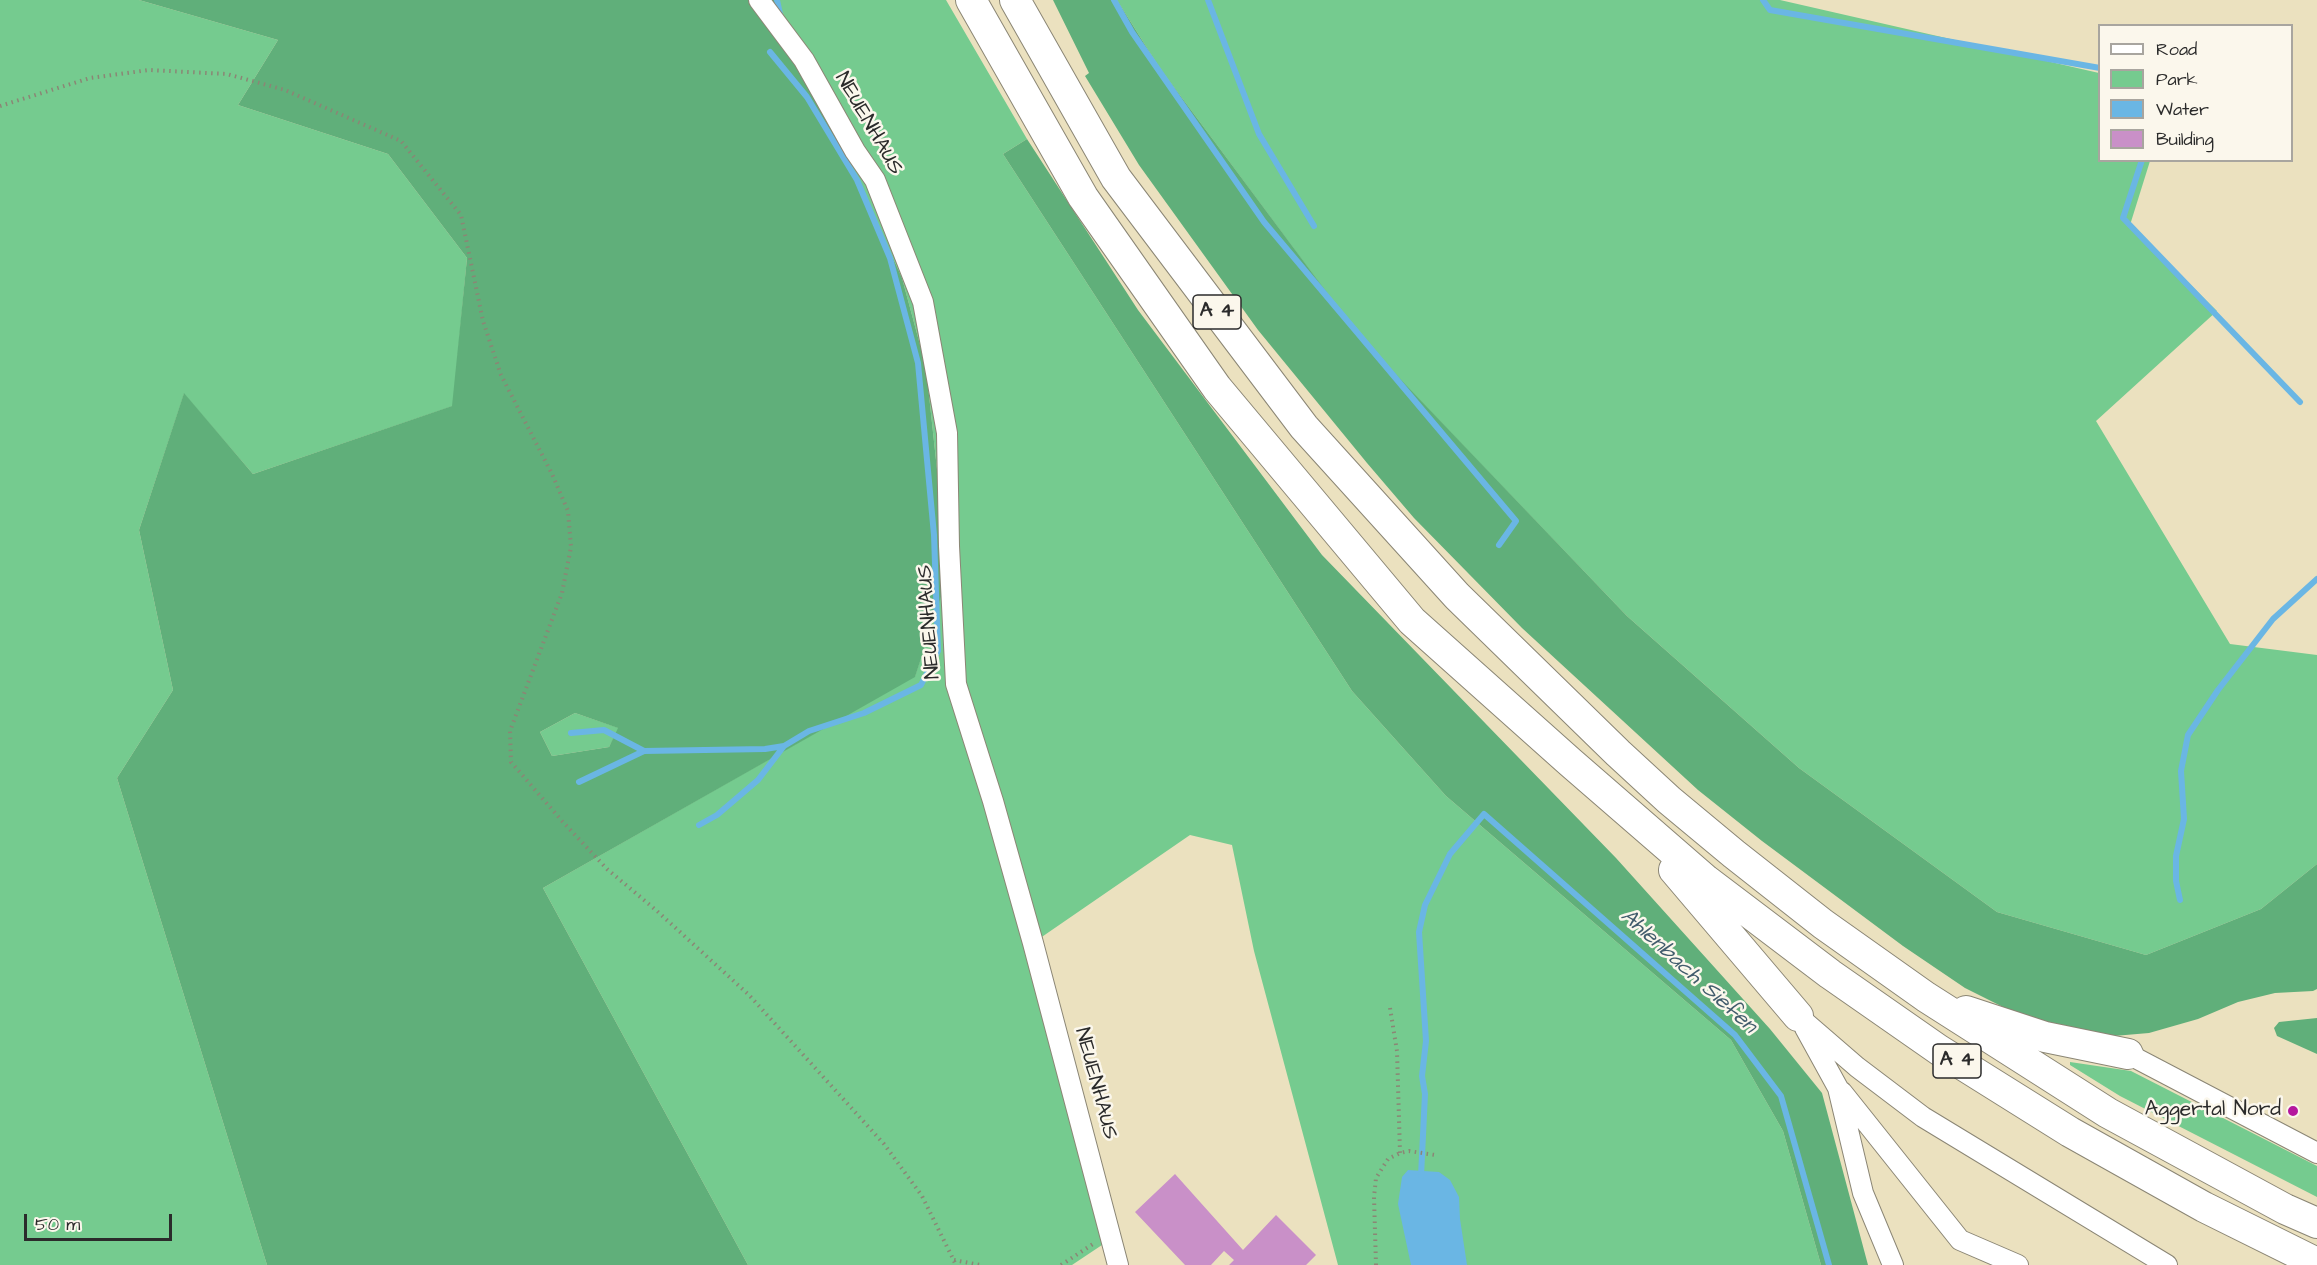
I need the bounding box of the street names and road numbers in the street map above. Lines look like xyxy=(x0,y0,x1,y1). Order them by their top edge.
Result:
street label: NEUENHAUS xyxy=(828,68,908,180)
road number: A 4 xyxy=(1193,295,1241,329)
street label: NEUENHAUS xyxy=(913,564,947,680)
street label: NEUENHAUS xyxy=(1068,1025,1122,1143)
road number: A 4 xyxy=(1933,1044,1981,1078)

